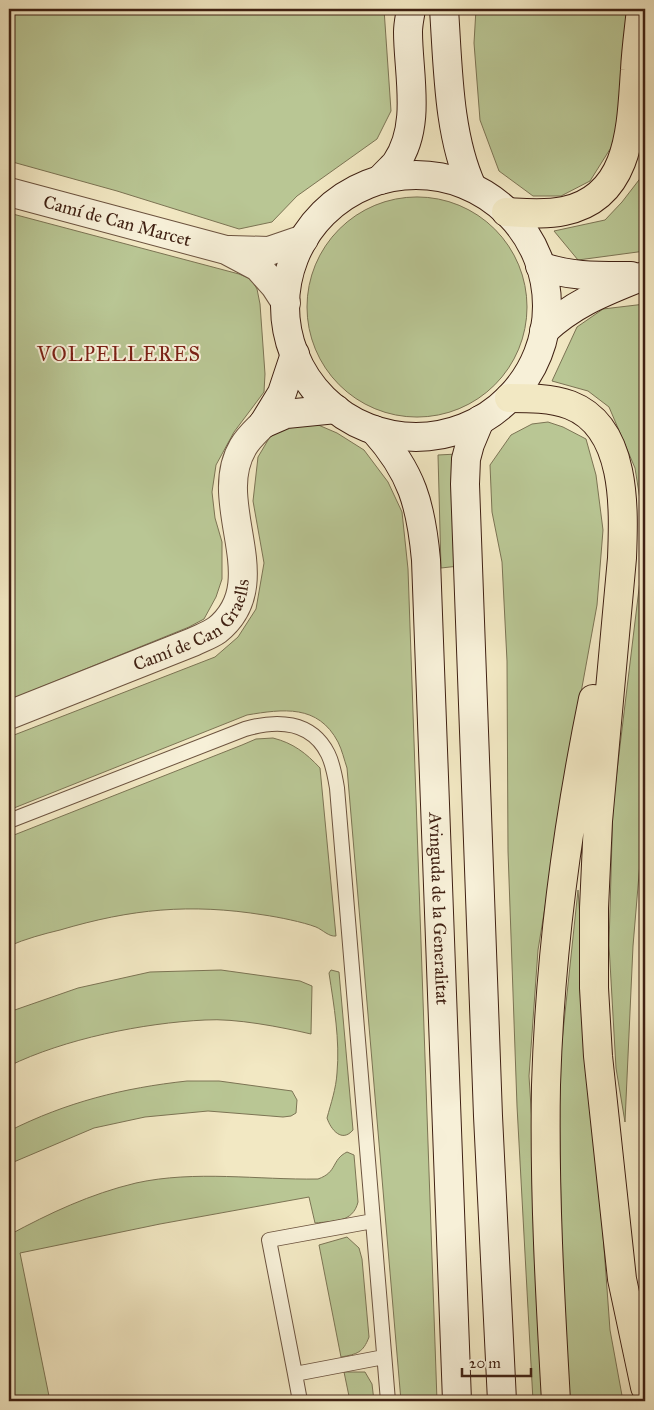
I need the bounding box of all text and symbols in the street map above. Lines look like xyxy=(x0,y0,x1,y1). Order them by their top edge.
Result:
street label: Camí de Can Marcet xyxy=(41,191,194,251)
district label: VOLPELLERES xyxy=(36,342,201,366)
street label: Camí de Can Graells xyxy=(130,578,254,676)
street label: Avinguda de la Generalitat xyxy=(424,811,453,1006)
scale bar xyxy=(462,1345,530,1377)
text: 20 m xyxy=(469,1354,501,1372)

